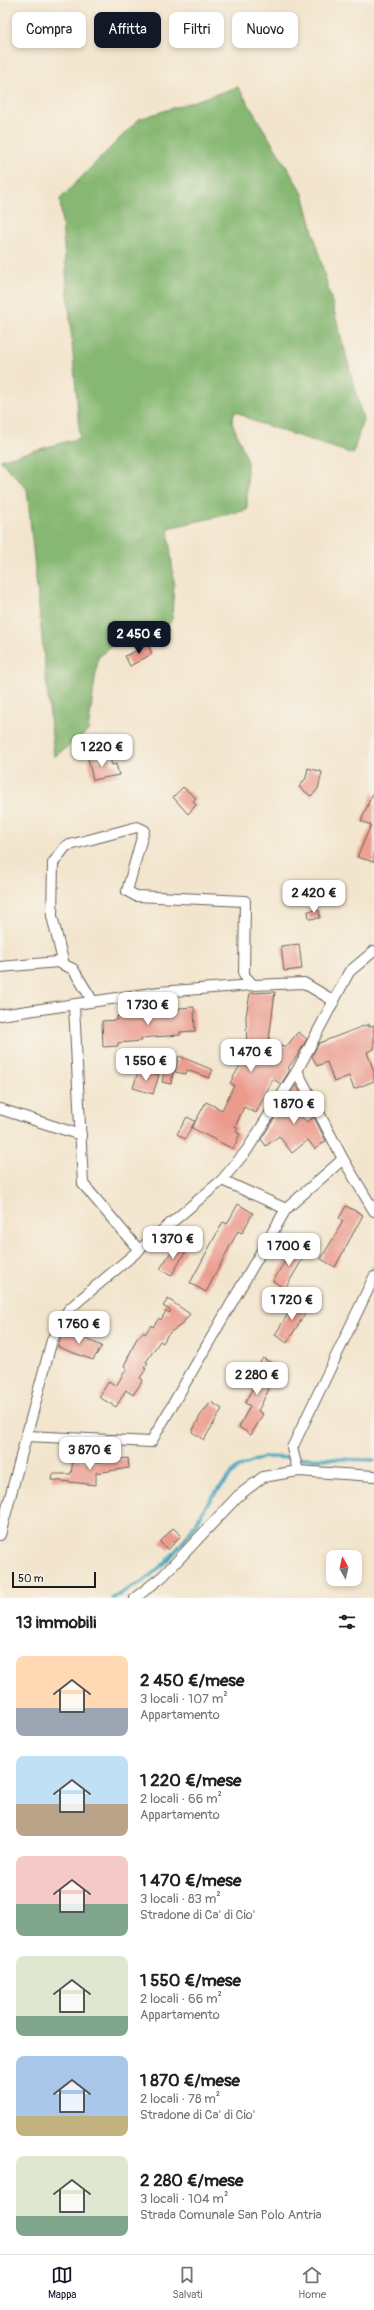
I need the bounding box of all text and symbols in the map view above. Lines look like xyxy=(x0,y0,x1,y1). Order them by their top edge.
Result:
chip: Compra xyxy=(12,12,86,48)
chip: Affitta xyxy=(94,12,161,48)
chip: Filtri xyxy=(169,12,224,48)
chip: Nuovo xyxy=(232,12,298,48)
pin: 2 450 € xyxy=(102,621,176,655)
text: 2 450 € xyxy=(117,626,161,642)
pin: 1 220 € xyxy=(65,734,139,768)
text: 1 220 € xyxy=(81,739,123,755)
pin: 2 420 € xyxy=(277,880,351,914)
text: 2 420 € xyxy=(291,885,337,901)
pin: 1 730 € xyxy=(111,992,185,1026)
text: 1 730 € xyxy=(127,997,169,1013)
pin: 1 470 € xyxy=(214,1039,288,1073)
text: 1 470 € xyxy=(230,1044,272,1060)
pin: 1 550 € xyxy=(109,1048,183,1082)
text: 1 550 € xyxy=(125,1053,167,1069)
pin: 1 870 € xyxy=(257,1091,331,1125)
text: 1 870 € xyxy=(273,1096,315,1112)
pin: 1 370 € xyxy=(136,1226,210,1260)
text: 1 370 € xyxy=(152,1231,194,1247)
pin: 1 700 € xyxy=(252,1233,326,1267)
text: 1 700 € xyxy=(267,1238,311,1254)
pin: 1 720 € xyxy=(255,1287,329,1321)
text: 1 720 € xyxy=(271,1292,313,1308)
pin: 1 760 € xyxy=(42,1311,116,1345)
text: 1 760 € xyxy=(58,1316,100,1332)
pin: 2 280 € xyxy=(220,1362,294,1396)
text: 2 280 € xyxy=(235,1367,279,1383)
pin: 3 870 € xyxy=(53,1437,127,1471)
text: 3 870 € xyxy=(68,1442,112,1458)
north arrow xyxy=(326,1550,362,1586)
map controls xyxy=(326,1550,362,1586)
scale bar xyxy=(12,1570,96,1589)
text: 50 m xyxy=(18,1572,44,1585)
icon: filters xyxy=(336,1611,358,1633)
text: 13 immobili xyxy=(16,1612,96,1633)
text: 2 450 €/mese xyxy=(140,1670,244,1691)
icon: home xyxy=(48,1672,96,1720)
text: 3 locali · 107 m² xyxy=(140,1691,228,1707)
text: Appartamento xyxy=(140,1707,220,1723)
text: 1 220 €/mese xyxy=(140,1770,241,1791)
icon: home xyxy=(48,1772,96,1820)
text: 2 locali · 66 m² xyxy=(140,1791,222,1807)
text: Appartamento xyxy=(140,1807,220,1823)
text: 1 470 €/mese xyxy=(140,1870,241,1891)
icon: home xyxy=(48,1872,96,1920)
text: 3 locali · 83 m² xyxy=(140,1891,221,1907)
text: Stradone di Ca' di Cio' xyxy=(140,1907,255,1923)
text: 1 550 €/mese xyxy=(140,1970,241,1991)
icon: home xyxy=(48,1972,96,2020)
text: 2 locali · 66 m² xyxy=(140,1991,222,2007)
text: Appartamento xyxy=(140,2007,220,2023)
text: 1 870 €/mese xyxy=(140,2070,240,2091)
icon: home xyxy=(48,2072,96,2120)
text: 2 locali · 78 m² xyxy=(140,2091,220,2107)
text: Stradone di Ca' di Cio' xyxy=(140,2107,255,2123)
text: 2 280 €/mese xyxy=(140,2170,243,2191)
icon: home xyxy=(48,2172,96,2220)
text: 3 locali · 104 m² xyxy=(140,2191,228,2207)
text: Strada Comunale San Polo Antria xyxy=(140,2207,322,2223)
tab: Mappa xyxy=(48,2264,76,2301)
tab: Salvati xyxy=(172,2264,203,2301)
tab: Home xyxy=(298,2264,326,2301)

